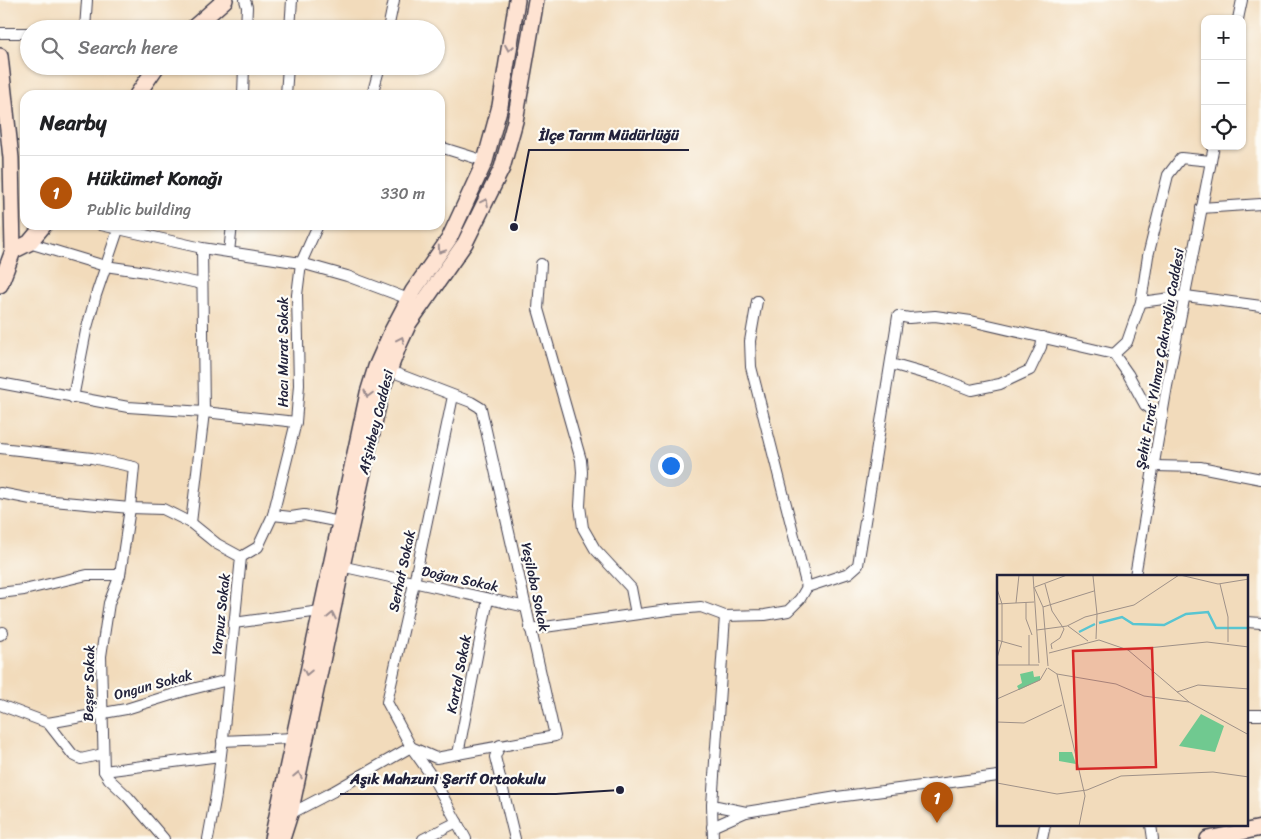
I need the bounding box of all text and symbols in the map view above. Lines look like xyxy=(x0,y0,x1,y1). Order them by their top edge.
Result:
map controls xyxy=(1201,15,1246,150)
button: + xyxy=(1201,15,1246,60)
search box xyxy=(20,20,445,75)
text: Search here xyxy=(78,31,178,64)
icon: search xyxy=(38,34,66,62)
one-way arrow xyxy=(505,44,515,53)
button: − xyxy=(1201,60,1246,105)
text: Nearby xyxy=(40,104,106,142)
button: locate xyxy=(1201,105,1246,150)
callout: İlçe Tarım Müdürlüğü xyxy=(529,120,689,150)
text: İlçe Tarım Müdürlüğü xyxy=(538,122,680,148)
text: Hükümet Konağı xyxy=(87,162,223,195)
text: 1 xyxy=(53,179,59,208)
text: 330 m xyxy=(381,179,425,208)
text: Public building xyxy=(87,195,191,224)
one-way arrow xyxy=(479,198,490,207)
one-way arrow xyxy=(438,244,447,254)
street label: Şehit Fırat Yılmaz Çakıroğlu Caddesi xyxy=(1128,245,1192,471)
street label: Hacı Murat Sokak xyxy=(271,296,296,407)
one-way arrow xyxy=(395,336,405,345)
street label: Afşinbey Caddesi xyxy=(351,366,401,478)
one-way arrow xyxy=(363,390,374,398)
your location xyxy=(658,453,684,479)
street label: Serhat Sokak xyxy=(381,527,423,614)
street label: Yeşiloba Sokak xyxy=(513,540,557,634)
street label: Doğan Sokak xyxy=(419,559,501,599)
street label: Yarpuz Sokak xyxy=(204,571,238,656)
inset map xyxy=(997,575,1248,826)
one-way arrow xyxy=(326,611,337,620)
street label: Kartal Sokak xyxy=(439,632,479,715)
street label: Beşer Sokak xyxy=(76,644,102,722)
street label: Ongun Sokak xyxy=(111,662,196,707)
one-way arrow xyxy=(302,668,313,677)
callout: Aşık Mahzuni Şerif Ortaokulu xyxy=(340,764,556,794)
text: Aşık Mahzuni Şerif Ortaokulu xyxy=(349,766,547,792)
one-way arrow xyxy=(293,770,303,779)
pin: 1 xyxy=(921,782,953,823)

